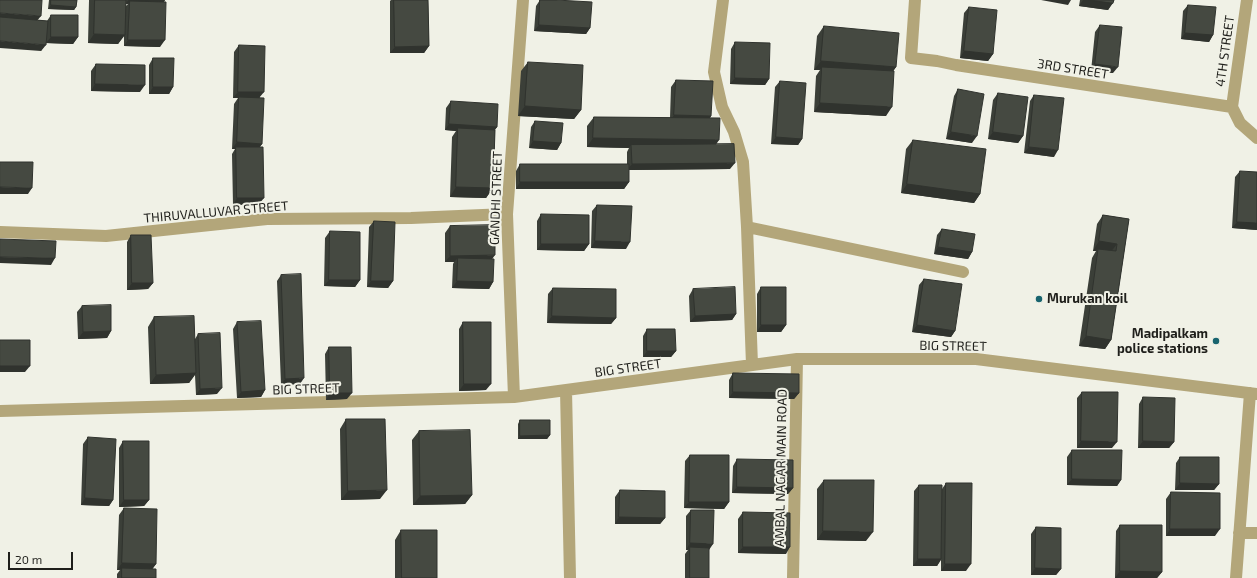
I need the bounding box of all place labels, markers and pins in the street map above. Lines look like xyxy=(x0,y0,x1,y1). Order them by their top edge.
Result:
place label: Murukan koil xyxy=(1047,291,1128,307)
marker: Murukan koil xyxy=(1034,294,1044,304)
place label: Madipalkam police stations xyxy=(1117,326,1208,357)
marker: Madipalkam police stations xyxy=(1211,336,1221,346)

